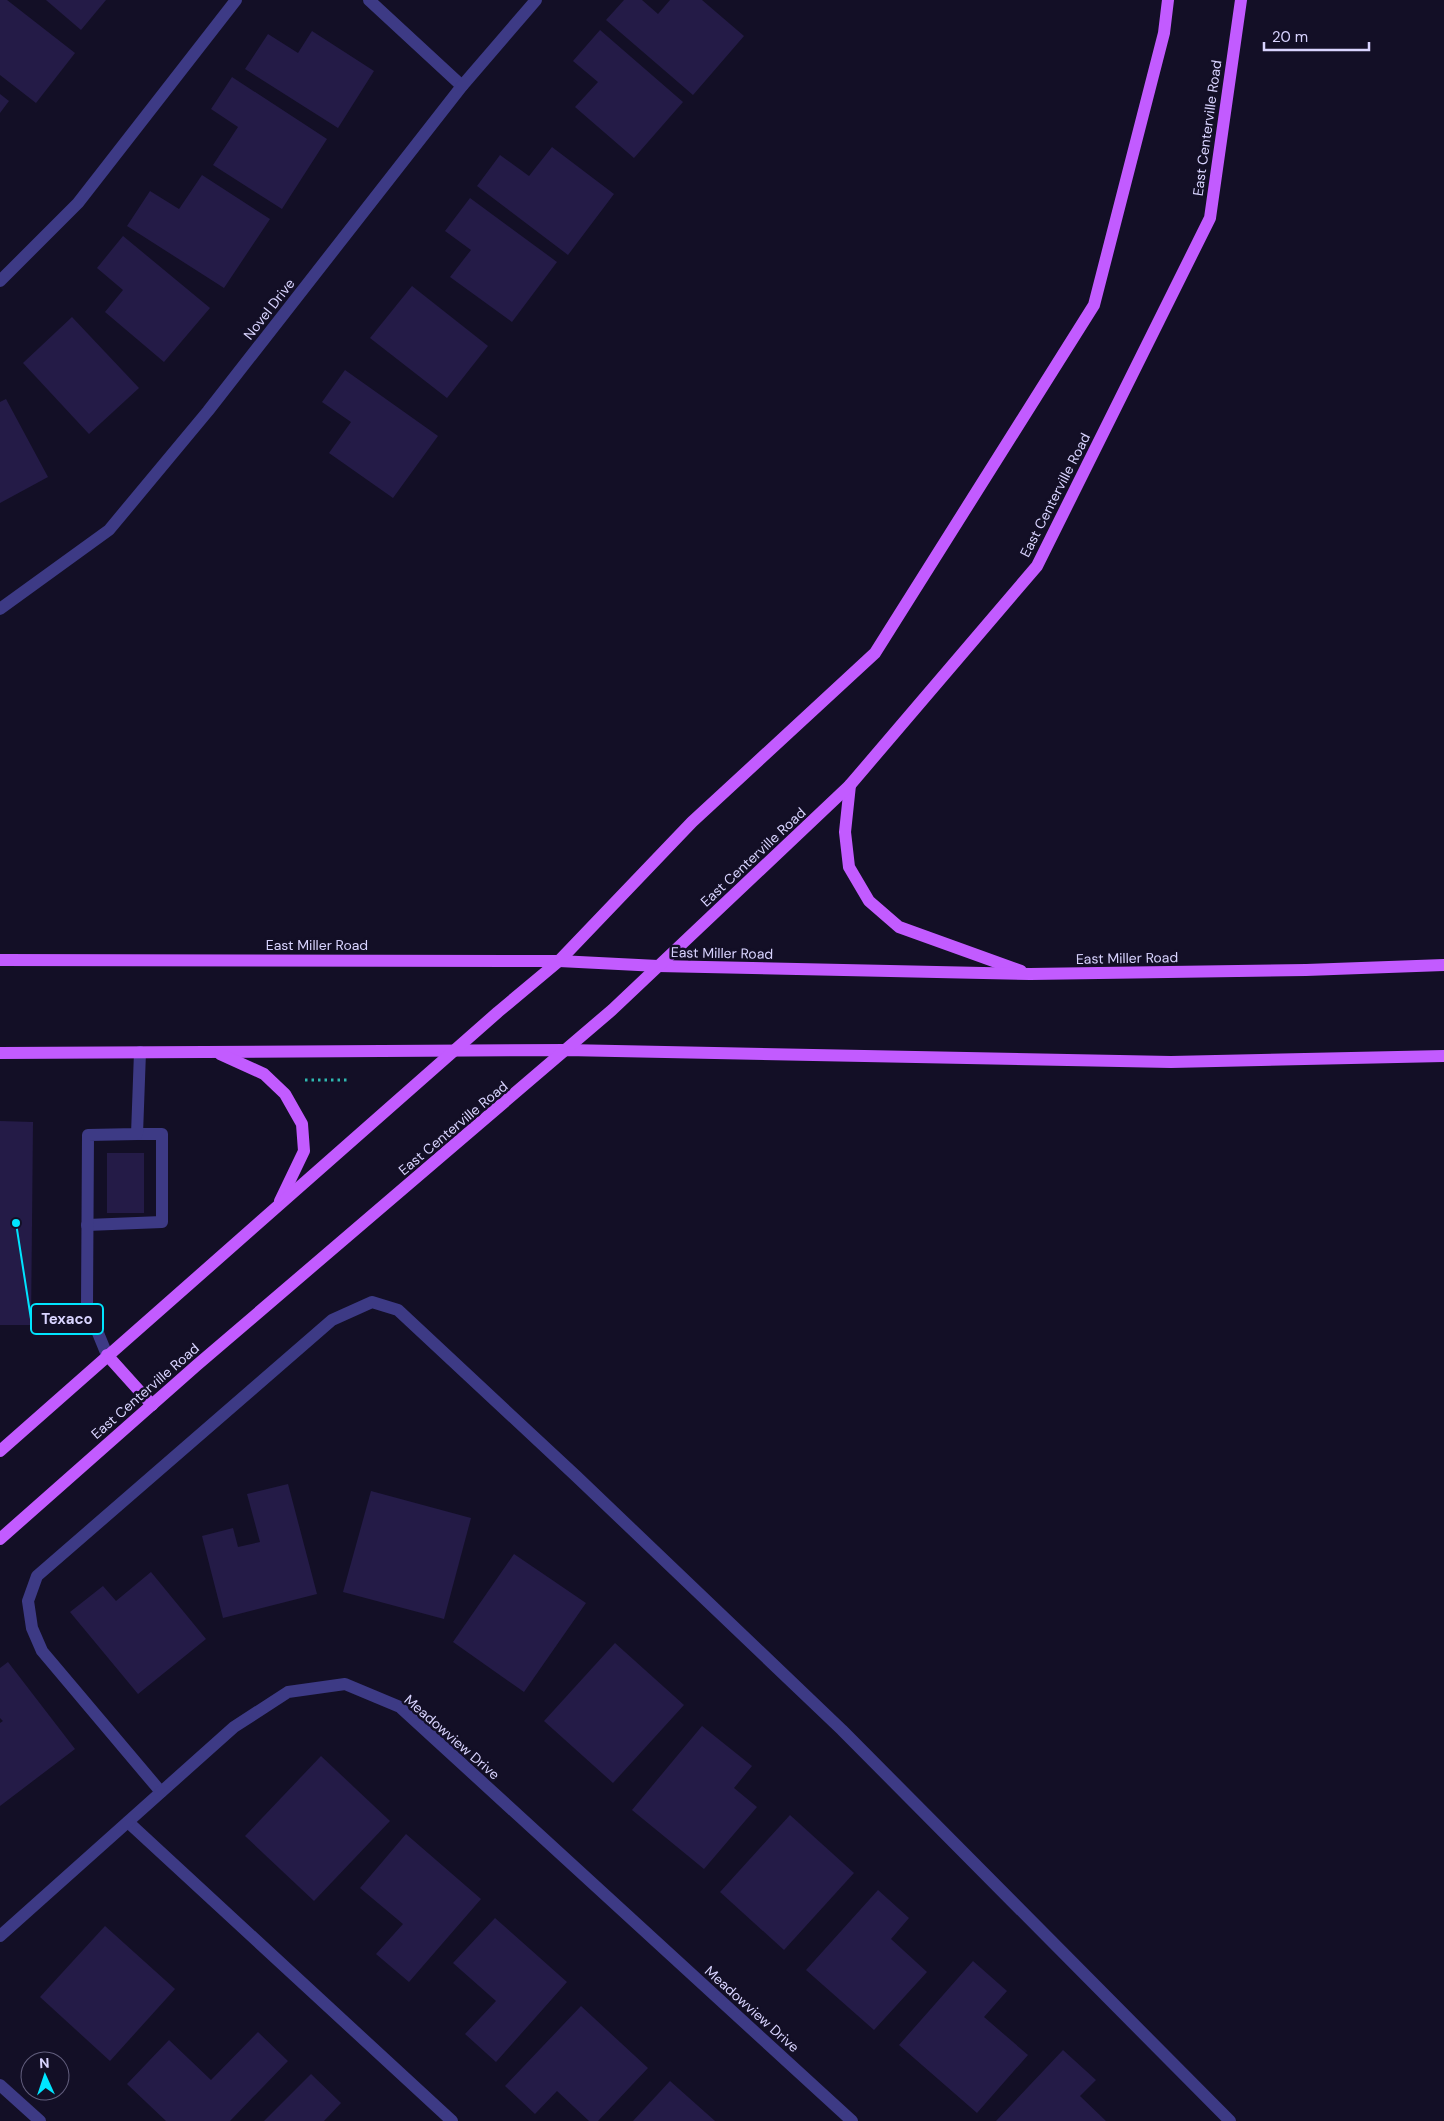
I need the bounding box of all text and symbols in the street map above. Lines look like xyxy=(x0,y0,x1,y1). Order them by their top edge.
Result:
scale bar xyxy=(1264,20,1369,52)
text: 20 m xyxy=(1272,27,1308,47)
street label: East Centerville Road xyxy=(1189,59,1225,197)
street label: Novel Drive xyxy=(240,275,298,343)
street label: East Centerville Road xyxy=(1016,430,1094,560)
street label: East Centerville Road xyxy=(697,804,809,910)
street label: East Miller Road xyxy=(266,936,368,954)
street label: East Miller Road xyxy=(671,943,773,963)
street label: East Miller Road xyxy=(1076,948,1178,968)
street label: East Centerville Road xyxy=(395,1077,511,1179)
callout: Texaco xyxy=(31,1304,103,1334)
text: Texaco xyxy=(41,1309,93,1329)
street label: East Centerville Road xyxy=(87,1339,203,1443)
street label: Meadowview Drive xyxy=(401,1691,504,1783)
street label: Meadowview Drive xyxy=(701,1962,803,2056)
north arrow xyxy=(20,2051,70,2101)
text: N xyxy=(39,2054,50,2072)

